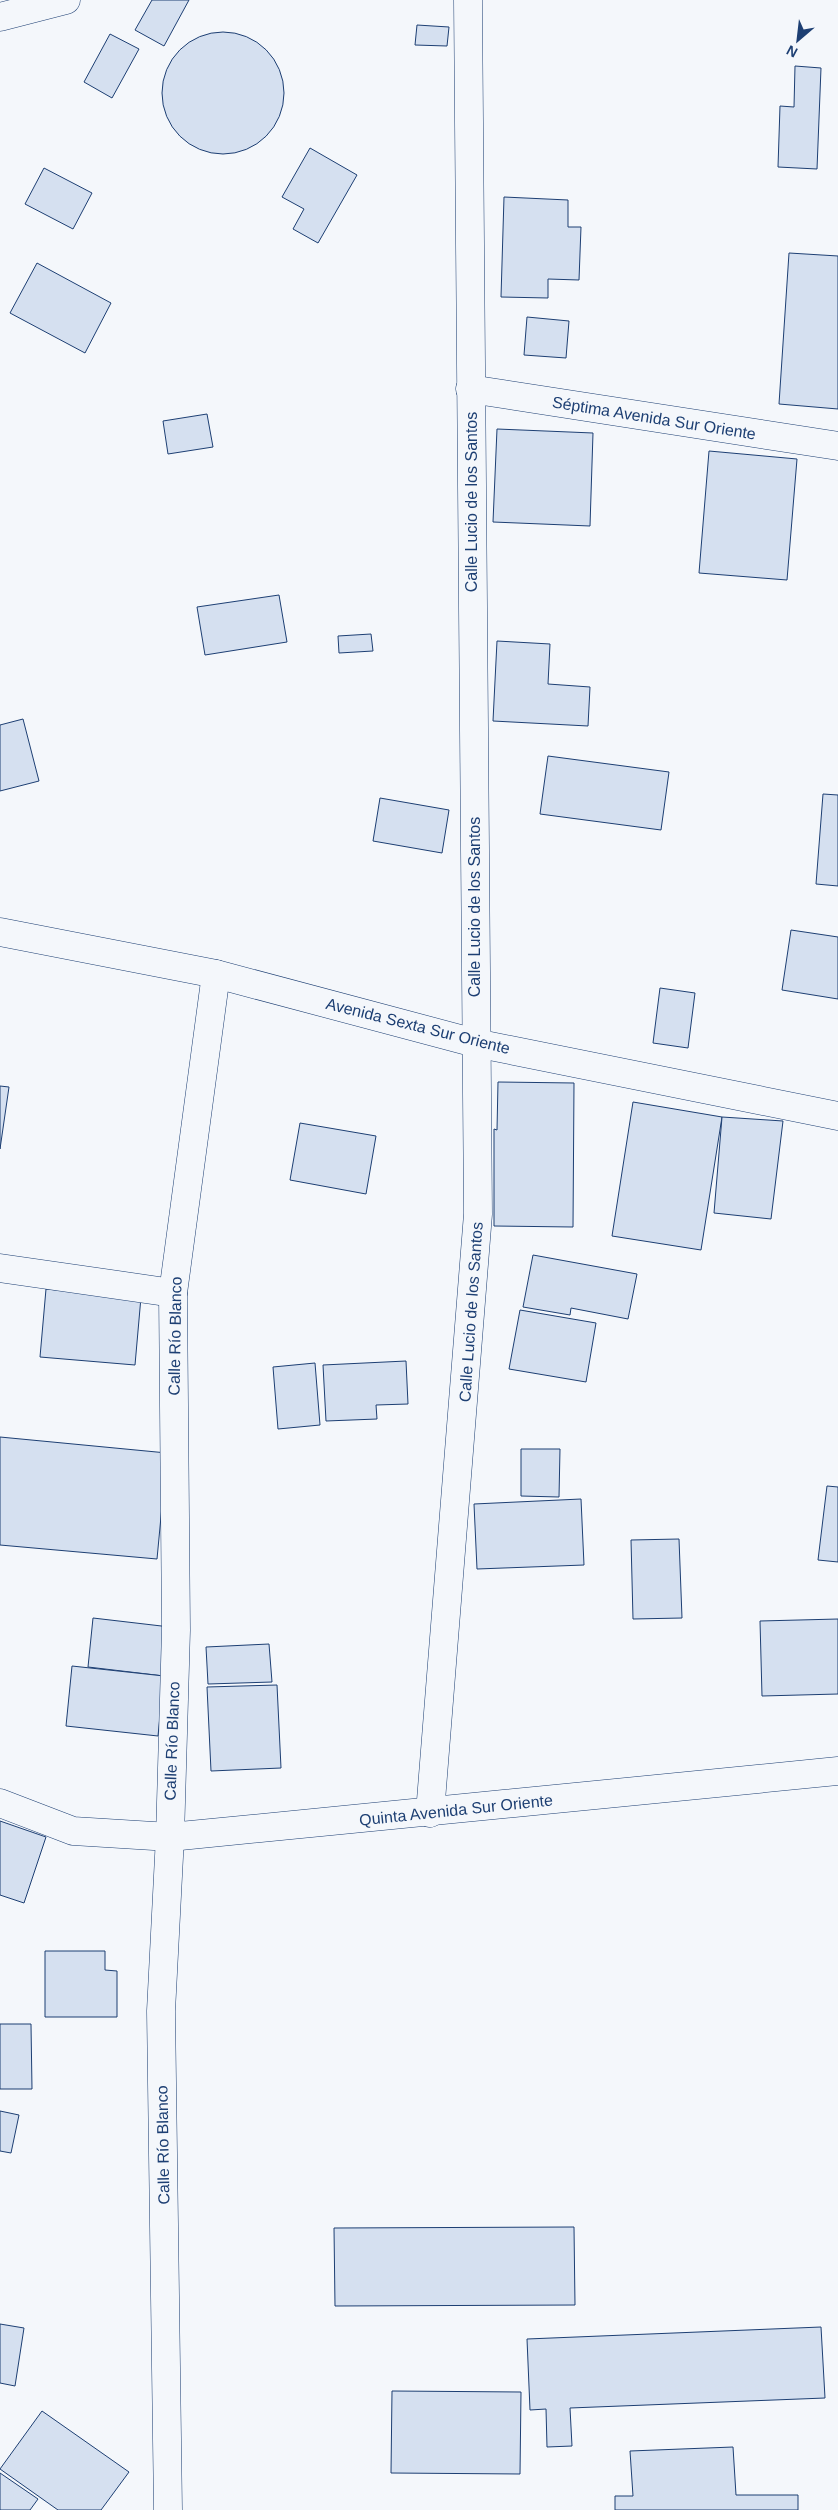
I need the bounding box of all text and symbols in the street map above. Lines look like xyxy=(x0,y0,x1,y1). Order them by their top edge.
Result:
north arrow xyxy=(773,15,823,65)
text: N xyxy=(784,42,800,61)
street label: Séptima Avenida Sur Oriente xyxy=(551,393,757,443)
street label: Calle Lucio de los Santos xyxy=(463,412,480,592)
street label: Calle Lucio de los Santos xyxy=(466,817,483,997)
street label: Avenida Sexta Sur Oriente xyxy=(324,995,512,1057)
street label: Calle Lucio de los Santos xyxy=(456,1221,486,1403)
street label: Calle Río Blanco xyxy=(165,1276,185,1396)
street label: Calle Río Blanco xyxy=(161,1681,183,1801)
street label: Quinta Avenida Sur Oriente xyxy=(358,1791,554,1829)
street label: Calle Río Blanco xyxy=(153,2085,173,2205)

